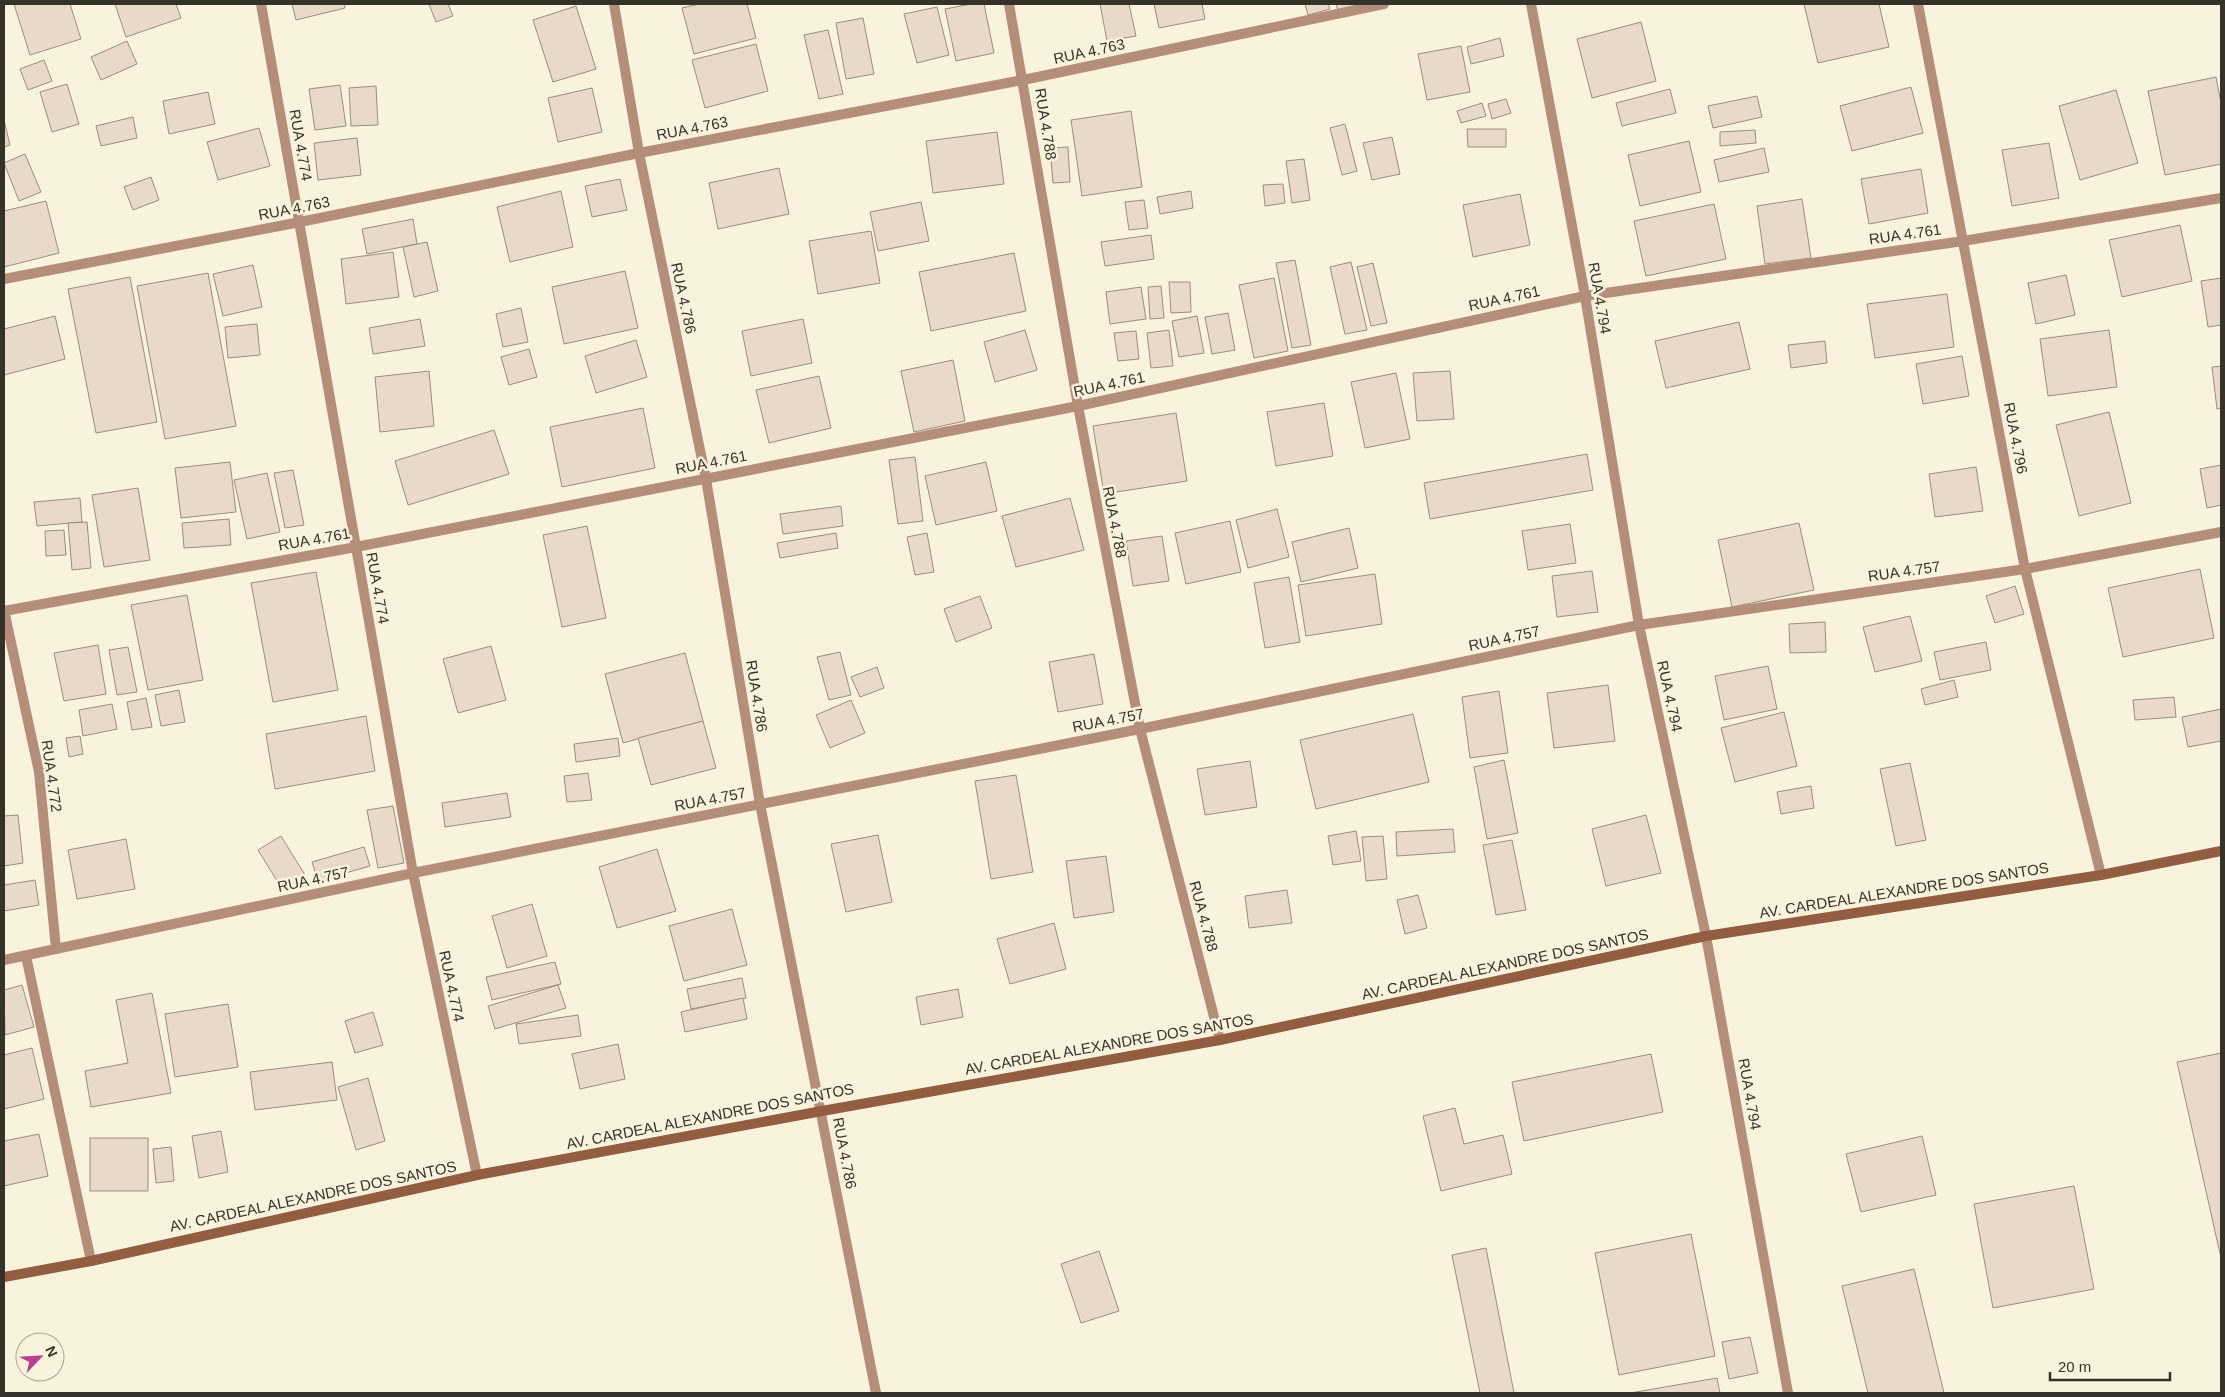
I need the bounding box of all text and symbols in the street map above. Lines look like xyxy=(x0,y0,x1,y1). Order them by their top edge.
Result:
street label: RUA 4.763 xyxy=(1052,35,1126,67)
street label: RUA 4.788 xyxy=(1032,87,1060,161)
street label: RUA 4.774 xyxy=(286,108,316,182)
street label: RUA 4.763 xyxy=(655,113,729,143)
street label: RUA 4.763 xyxy=(257,193,331,223)
street label: RUA 4.761 xyxy=(1868,221,1942,247)
street label: RUA 4.786 xyxy=(668,261,700,335)
street label: RUA 4.794 xyxy=(1585,261,1615,335)
street label: RUA 4.761 xyxy=(1467,282,1541,314)
street label: RUA 4.761 xyxy=(1072,368,1146,400)
street label: RUA 4.796 xyxy=(2001,401,2031,475)
street label: RUA 4.761 xyxy=(674,447,748,477)
street label: RUA 4.788 xyxy=(1100,485,1130,559)
street label: RUA 4.761 xyxy=(277,524,351,554)
street label: RUA 4.774 xyxy=(363,551,393,625)
street label: RUA 4.757 xyxy=(1867,558,1941,584)
street label: RUA 4.757 xyxy=(1467,622,1541,654)
street label: RUA 4.786 xyxy=(743,659,771,733)
street label: RUA 4.794 xyxy=(1654,659,1686,733)
street label: RUA 4.757 xyxy=(1071,705,1145,735)
street label: RUA 4.772 xyxy=(39,739,65,813)
street label: RUA 4.757 xyxy=(673,784,747,814)
street label: AV. CARDEAL ALEXANDRE DOS SANTOS xyxy=(1758,859,2050,921)
street label: RUA 4.757 xyxy=(276,863,350,895)
street label: RUA 4.788 xyxy=(1186,879,1222,953)
street label: AV. CARDEAL ALEXANDRE DOS SANTOS xyxy=(1360,925,1650,1003)
street label: RUA 4.774 xyxy=(436,949,468,1023)
street label: AV. CARDEAL ALEXANDRE DOS SANTOS xyxy=(963,1010,1255,1078)
street label: RUA 4.794 xyxy=(1735,1057,1765,1131)
street label: AV. CARDEAL ALEXANDRE DOS SANTOS xyxy=(565,1080,855,1152)
street label: RUA 4.786 xyxy=(830,1116,860,1190)
street label: AV. CARDEAL ALEXANDRE DOS SANTOS xyxy=(168,1157,458,1235)
north arrow xyxy=(15,1332,65,1382)
text: N xyxy=(42,1344,61,1359)
scale bar xyxy=(2050,1350,2170,1382)
text: 20 m xyxy=(2058,1358,2091,1375)

